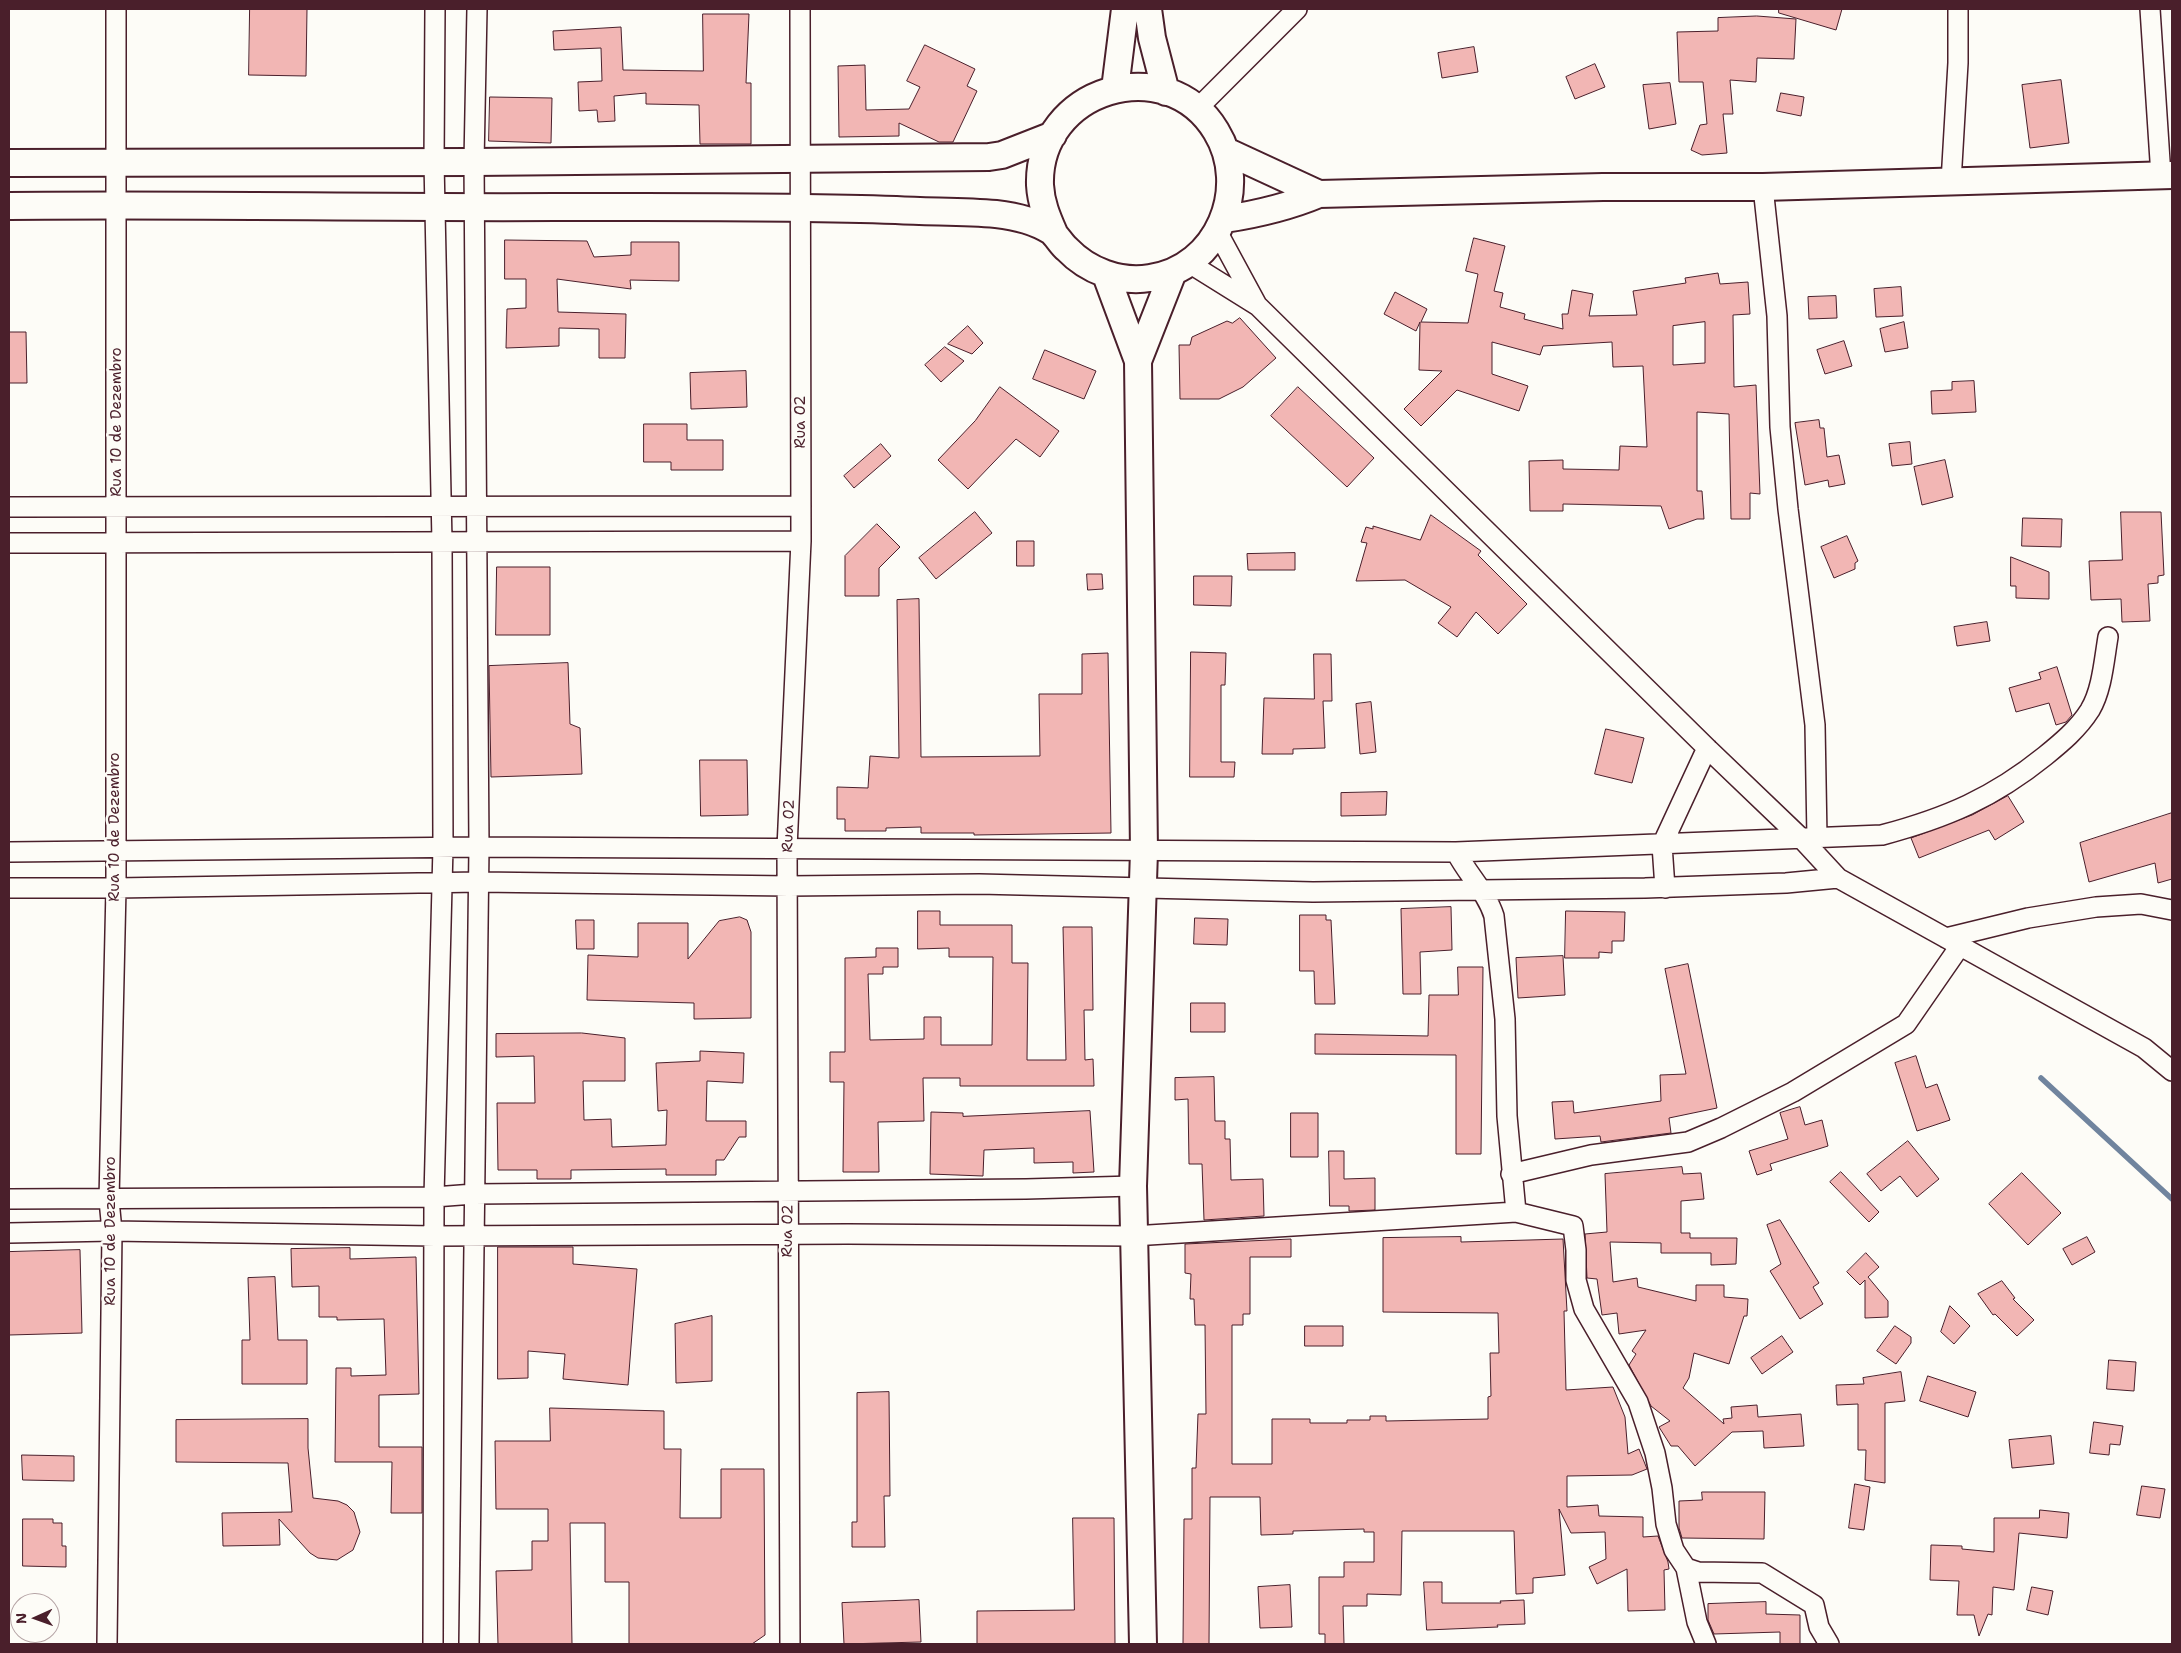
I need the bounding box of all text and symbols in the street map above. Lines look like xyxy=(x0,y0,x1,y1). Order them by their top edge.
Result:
street label: Rua 10 de Dezembro xyxy=(108,347,126,497)
street label: Rua 02 xyxy=(792,395,810,449)
street label: Rua 10 de Dezembro xyxy=(106,752,124,902)
street label: Rua 02 xyxy=(779,799,799,853)
street label: Rua 10 de Dezembro xyxy=(102,1156,120,1306)
street label: Rua 02 xyxy=(779,1204,797,1258)
north arrow xyxy=(10,1593,60,1643)
text: N xyxy=(12,1613,30,1624)

